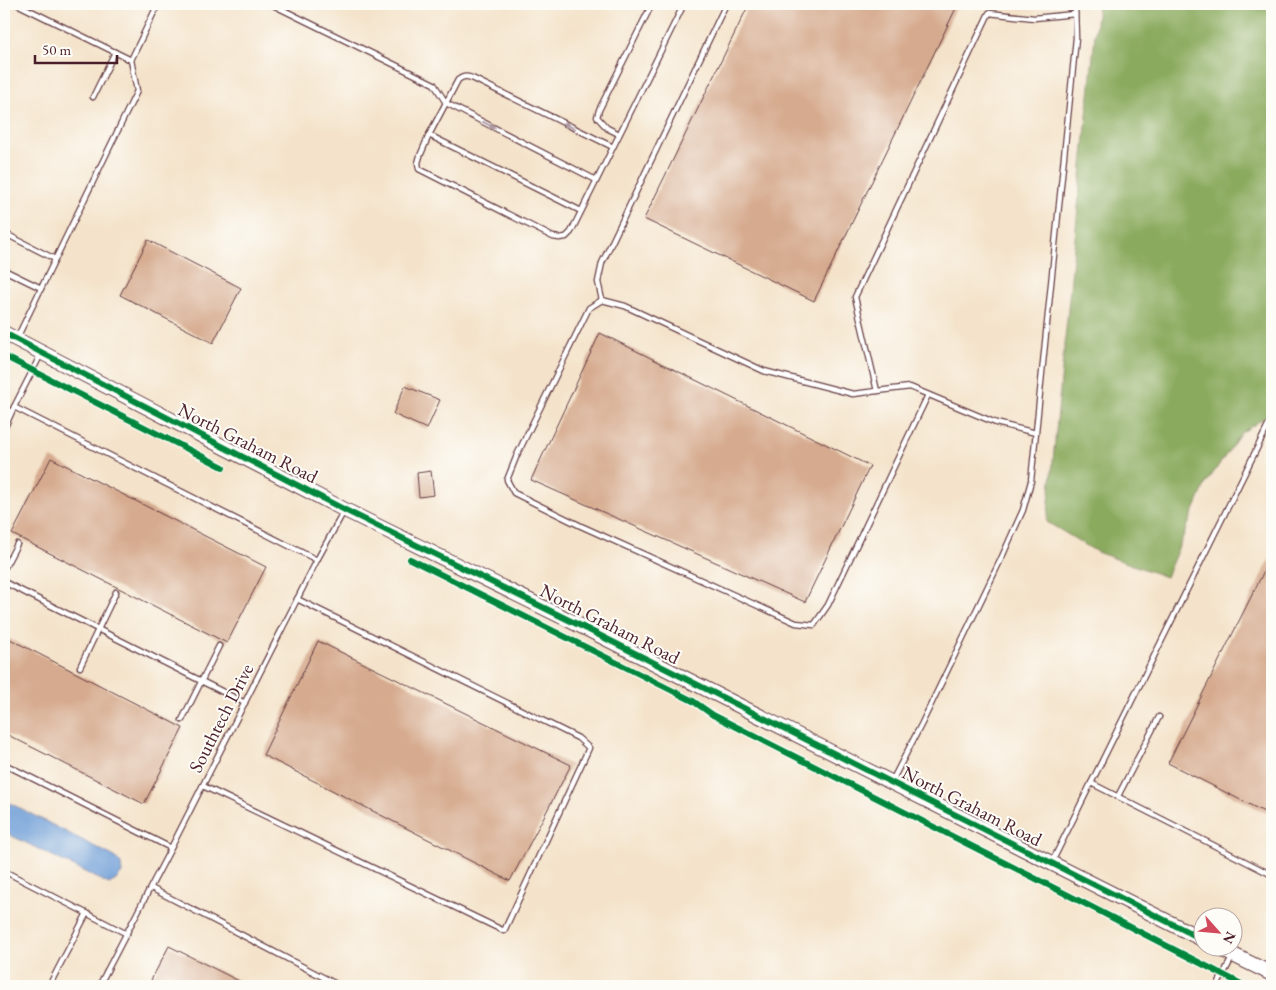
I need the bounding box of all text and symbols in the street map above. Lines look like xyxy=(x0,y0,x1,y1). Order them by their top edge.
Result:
scale bar xyxy=(35,32,118,64)
text: 50 m xyxy=(42,40,71,59)
one-way arrow xyxy=(482,121,497,129)
one-way arrow xyxy=(562,121,576,129)
street label: North Graham Road xyxy=(174,397,323,489)
street label: North Graham Road xyxy=(536,578,685,670)
street label: Southtech Drive xyxy=(183,659,259,777)
street label: North Graham Road xyxy=(898,760,1047,852)
north arrow xyxy=(1194,908,1244,958)
text: N xyxy=(1219,929,1240,948)

